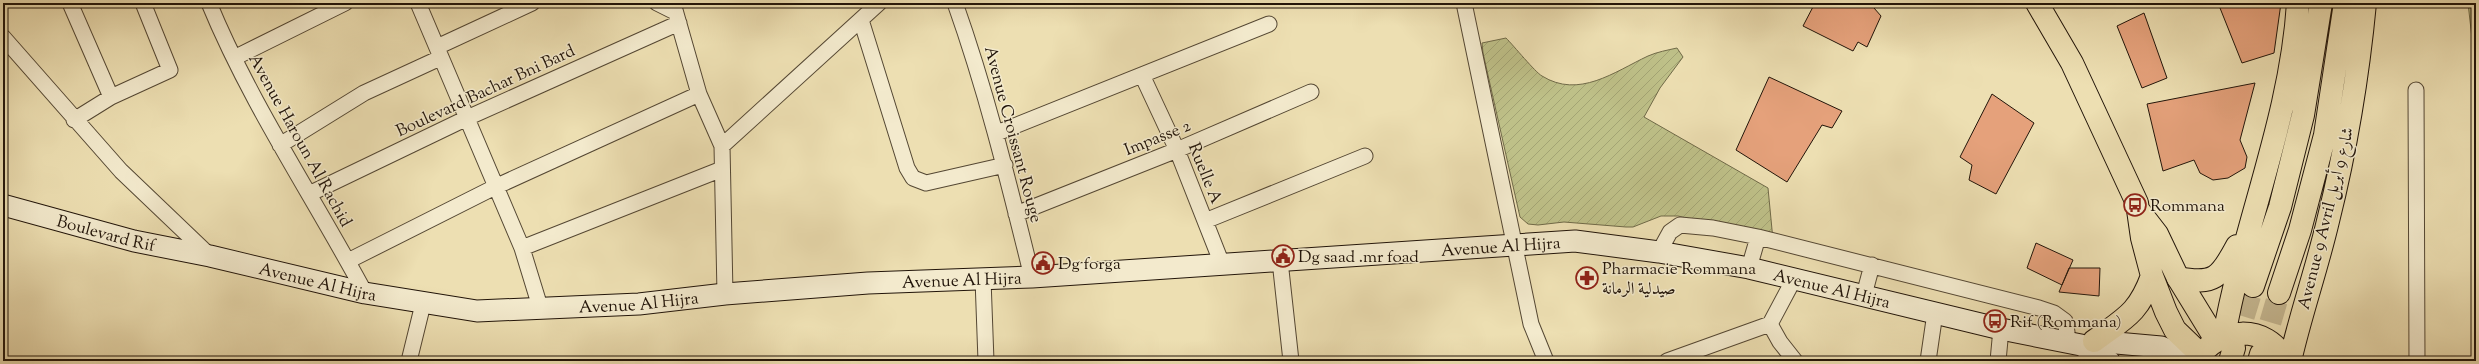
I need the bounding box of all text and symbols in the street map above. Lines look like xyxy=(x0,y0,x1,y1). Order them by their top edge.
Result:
street label: Boulevard Bachar Bni Bard xyxy=(392,40,580,144)
street label: Avenue Croissant Rouge xyxy=(977,44,1047,226)
street label: Avenue Haroun Al Rachid xyxy=(242,50,357,232)
street label: Impasse 2 xyxy=(1121,115,1195,163)
street label: Avenue 9 Avril شارع 9 أبريل xyxy=(2291,124,2361,312)
street label: Ruelle A xyxy=(1181,140,1227,208)
bus stop icon: Rommana xyxy=(2122,192,2148,218)
place label: Rommana xyxy=(2150,195,2225,219)
street label: Boulevard Rif xyxy=(54,210,158,259)
street label: Avenue Al Hijra xyxy=(1440,232,1561,264)
public building icon: Dg saad .mr foad xyxy=(1270,243,1296,269)
place label: Dg saad .mr foad xyxy=(1298,246,1419,270)
public building icon: Dg forga xyxy=(1030,250,1056,276)
place label: Dg forga xyxy=(1058,253,1121,277)
street label: Avenue Al Hijra xyxy=(256,258,378,309)
place label: Pharmacie Rommana صيدلية الرمانة xyxy=(1602,258,1756,302)
street label: Avenue Al Hijra xyxy=(1770,264,1893,316)
pharmacy icon: Pharmacie Rommana صيدلية الرمانة xyxy=(1574,265,1600,291)
street label: Avenue Al Hijra xyxy=(901,267,1022,296)
street label: Avenue Al Hijra xyxy=(578,287,700,321)
bus stop icon: Rif (Rommana) xyxy=(1982,308,2008,334)
place label: Rif (Rommana) xyxy=(2010,311,2122,335)

